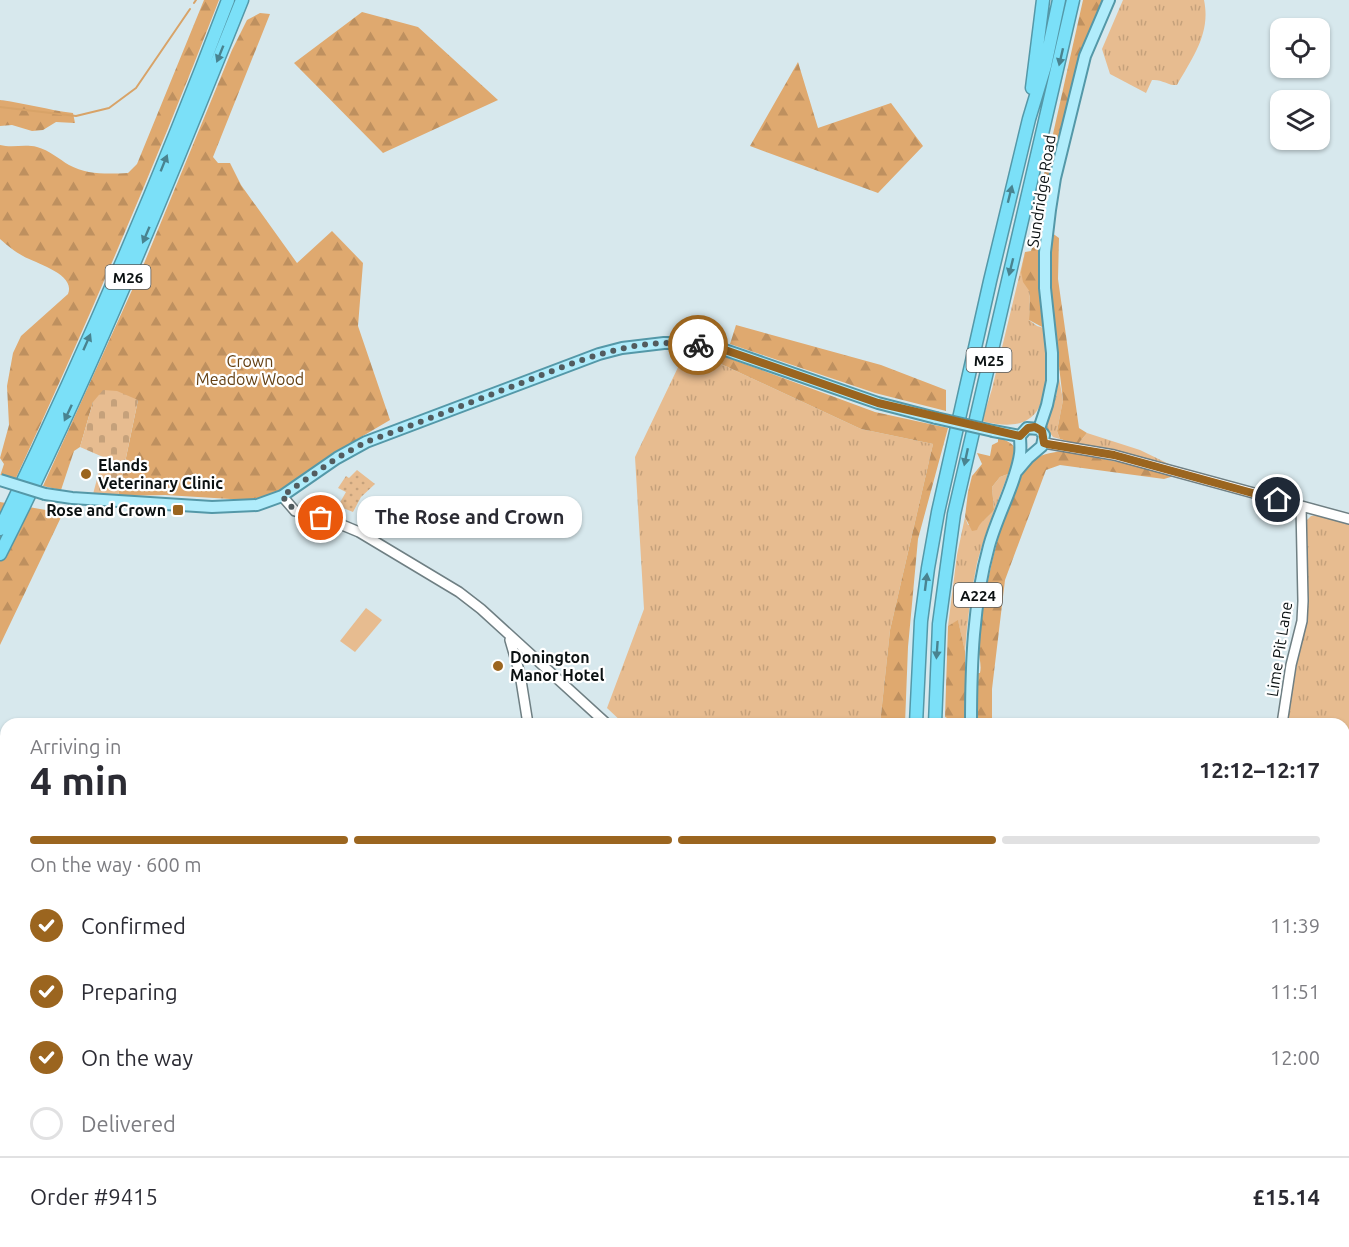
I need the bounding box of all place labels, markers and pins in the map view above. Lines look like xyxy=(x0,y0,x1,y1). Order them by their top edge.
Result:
place label: Elands Veterinary Clinic xyxy=(98,456,223,492)
marker: Elands Veterinary Clinic xyxy=(79,467,93,481)
pin xyxy=(1252,474,1303,525)
pin xyxy=(295,492,346,543)
callout: The Rose and Crown xyxy=(357,497,582,539)
place label: Rose and Crown xyxy=(46,501,166,519)
marker: Rose and Crown xyxy=(171,503,185,517)
place label: Donington Manor Hotel xyxy=(510,648,604,684)
marker: Donington Manor Hotel xyxy=(491,659,505,673)

